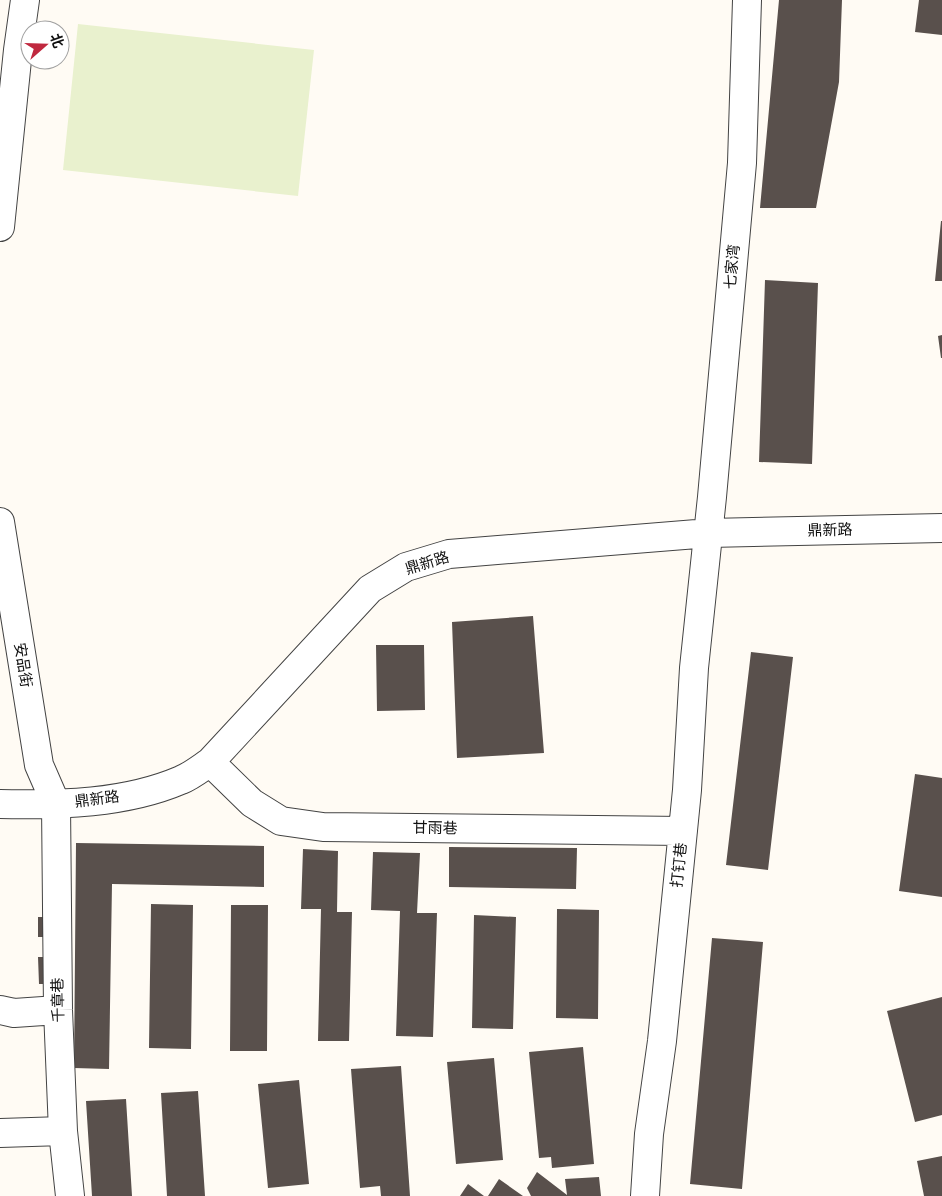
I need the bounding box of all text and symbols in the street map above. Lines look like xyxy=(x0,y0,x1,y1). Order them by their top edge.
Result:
north arrow xyxy=(20,20,70,70)
text: 北 xyxy=(47,31,67,50)
street label: 七家湾 xyxy=(722,244,742,290)
street label: 鼎新路 xyxy=(807,522,853,538)
street label: 鼎新路 xyxy=(403,549,451,577)
street label: 安品街 xyxy=(12,642,34,688)
street label: 鼎新路 xyxy=(74,788,120,810)
street label: 甘雨巷 xyxy=(412,820,458,836)
street label: 打钉巷 xyxy=(669,842,689,888)
street label: 千章巷 xyxy=(50,977,66,1023)

